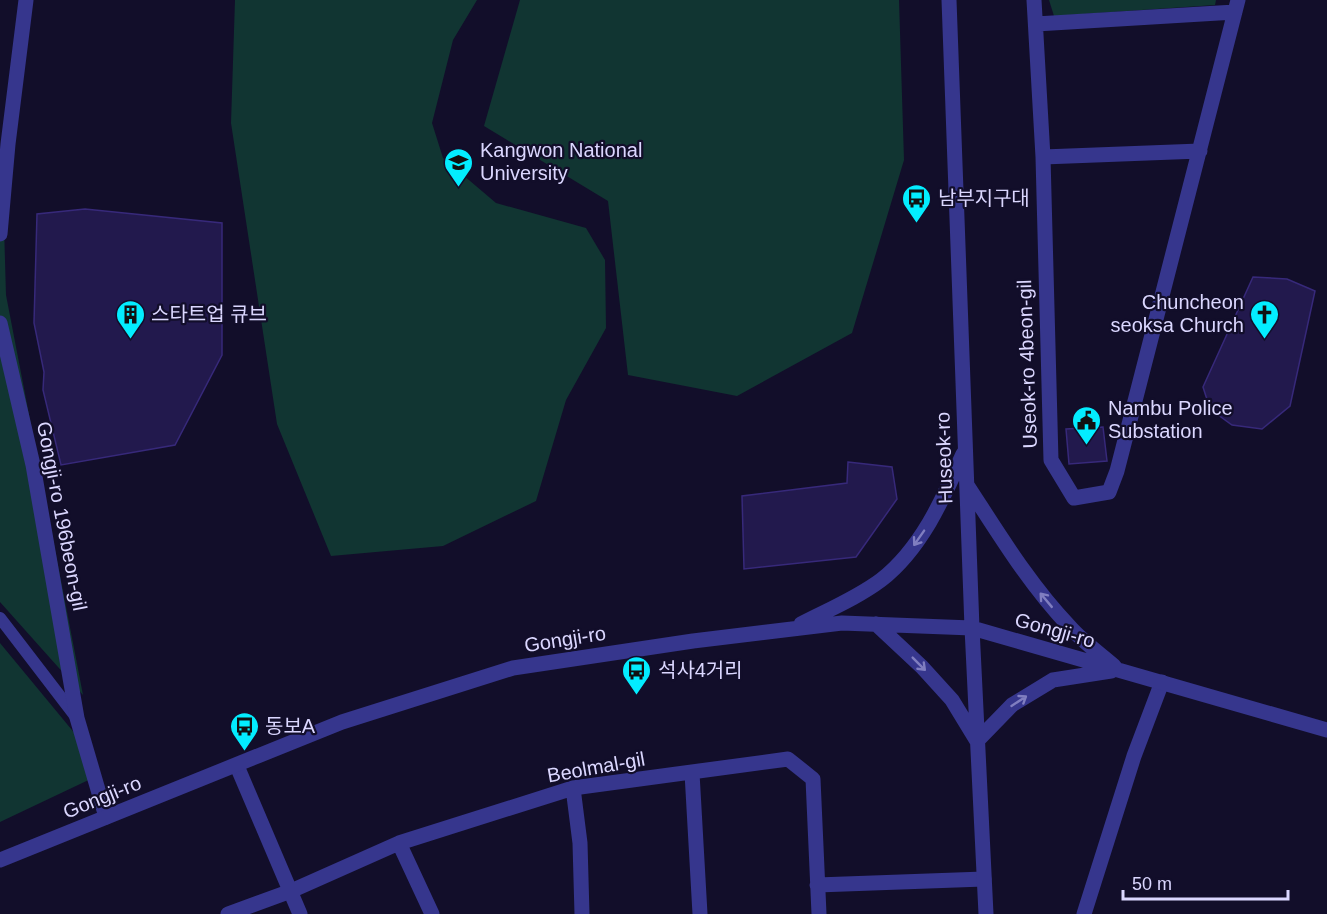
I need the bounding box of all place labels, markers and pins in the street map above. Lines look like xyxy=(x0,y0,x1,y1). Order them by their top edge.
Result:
place label: Kangwon National University xyxy=(480,139,642,184)
school or university icon: Kangwon National University xyxy=(443,146,475,188)
bus stop icon: 남부지구대 xyxy=(901,182,933,224)
place label: 남부지구대 xyxy=(938,187,1030,209)
place label: Chuncheon seoksa Church xyxy=(1111,291,1244,336)
building icon: 스타트업 큐브 xyxy=(114,298,146,340)
church icon: Chuncheon seoksa Church xyxy=(1249,298,1281,340)
place label: 스타트업 큐브 xyxy=(151,303,267,325)
place label: Nambu Police Substation xyxy=(1108,397,1233,442)
public building icon: Nambu Police Substation xyxy=(1071,404,1103,446)
bus stop icon: 석사4거리 xyxy=(621,654,653,696)
place label: 석사4거리 xyxy=(658,659,743,681)
bus stop icon: 동보A xyxy=(228,710,260,752)
place label: 동보A xyxy=(265,715,316,737)

